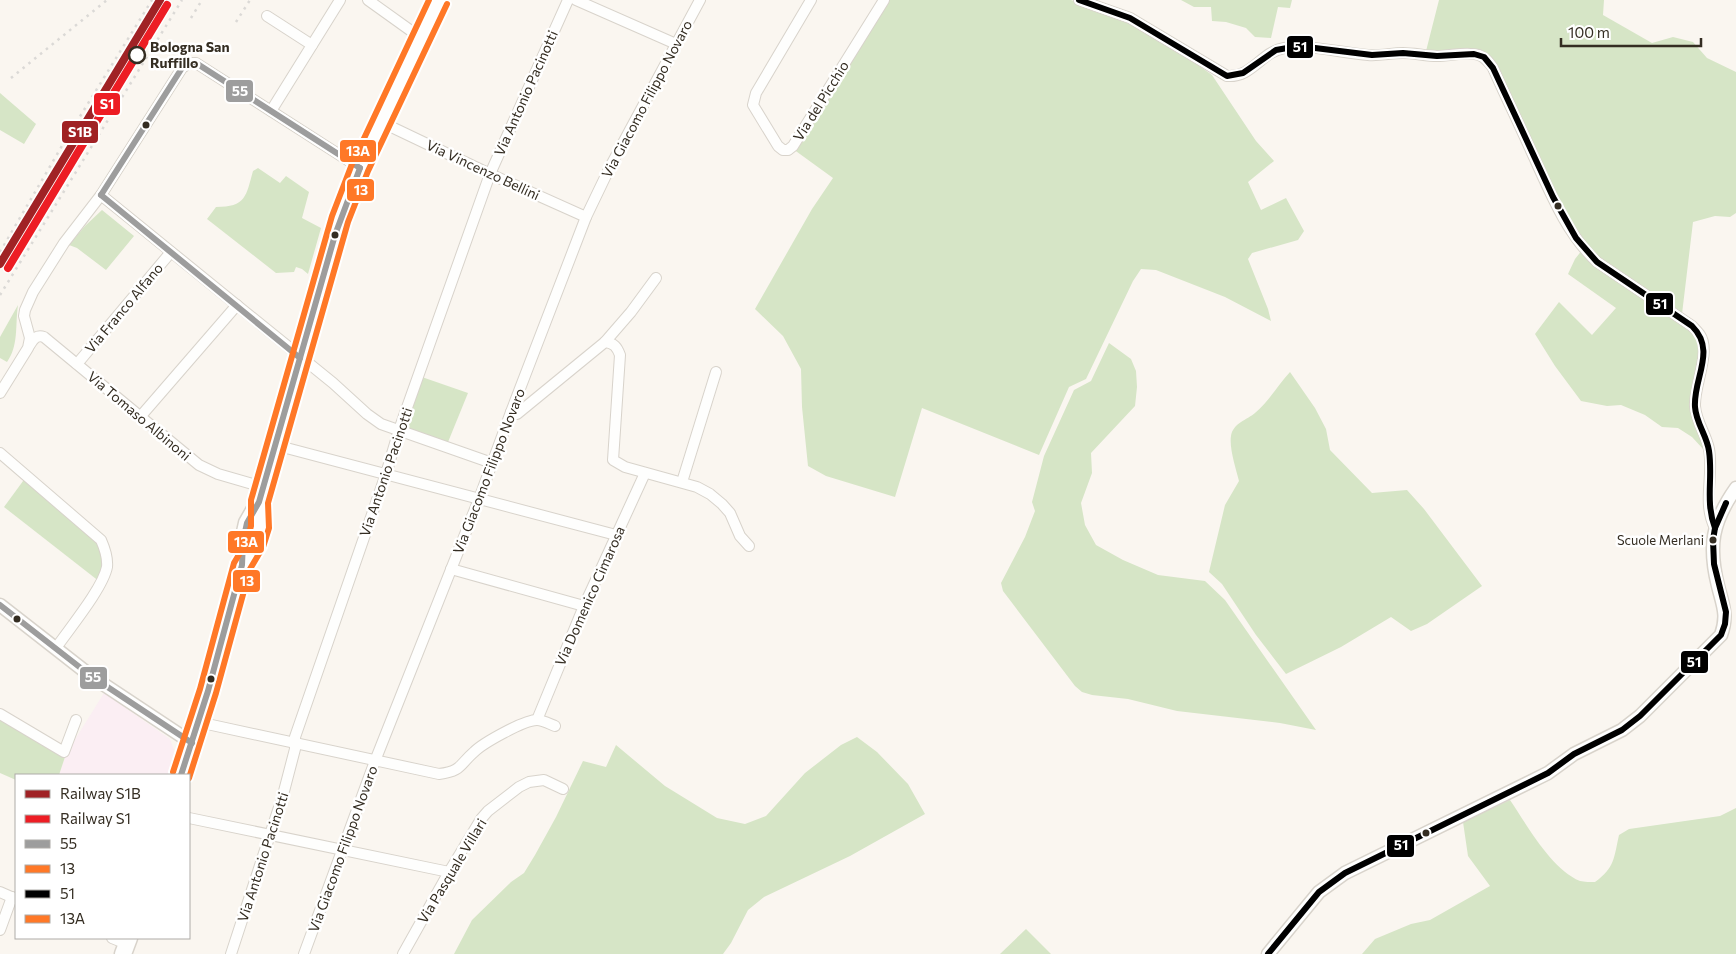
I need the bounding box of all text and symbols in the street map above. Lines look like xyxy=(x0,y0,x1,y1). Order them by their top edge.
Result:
scale bar xyxy=(1561,15,1701,47)
street label: Via Giacomo Filippo Novaro xyxy=(598,17,695,180)
text: 100 m xyxy=(1568,23,1610,41)
street label: Via Antonio Pacinotti xyxy=(490,27,561,158)
line badge: 51 xyxy=(1286,35,1314,59)
place label: Bologna San Ruffillo xyxy=(150,38,230,71)
text: 51 xyxy=(1293,38,1307,55)
marker: Bologna San Ruffillo xyxy=(128,46,146,64)
street label: Via del Picchio xyxy=(789,58,852,144)
line badge: 55 xyxy=(225,79,254,103)
text: 55 xyxy=(232,82,248,99)
line badge: S1 xyxy=(93,92,121,116)
text: S1 xyxy=(100,95,114,112)
line badge: S1B xyxy=(61,120,99,144)
unlabelled marker xyxy=(141,120,151,130)
text: S1B xyxy=(68,123,92,140)
street label: Via Vincenzo Bellini xyxy=(424,136,543,203)
line badge: 13A xyxy=(339,139,377,163)
text: 13A xyxy=(346,142,370,159)
line badge: 13 xyxy=(346,178,375,202)
text: 13 xyxy=(354,181,368,198)
unlabelled marker xyxy=(1553,201,1563,211)
unlabelled marker xyxy=(330,230,340,240)
street label: Via Franco Alfano xyxy=(81,259,166,356)
line badge: 51 xyxy=(1645,292,1674,316)
text: 51 xyxy=(1653,295,1667,312)
street label: Via Tomaso Albinoni xyxy=(84,367,194,464)
street label: Via Giacomo Filippo Novaro xyxy=(449,386,528,556)
street label: Via Antonio Pacinotti xyxy=(355,405,416,539)
street label: Via Domenico Cimarosa xyxy=(551,523,628,668)
line badge: 13A xyxy=(227,530,265,554)
place label: Scuole Merlani xyxy=(1617,532,1704,548)
text: 13A xyxy=(234,533,258,550)
marker: Scuole Merlani xyxy=(1708,535,1718,545)
line badge: 13 xyxy=(232,569,261,593)
text: 13 xyxy=(240,572,254,589)
unlabelled marker xyxy=(12,614,22,624)
line badge: 51 xyxy=(1680,650,1709,674)
text: 51 xyxy=(1687,653,1701,670)
line badge: 55 xyxy=(79,666,108,690)
text: 55 xyxy=(85,668,101,685)
unlabelled marker xyxy=(206,674,216,684)
street label: Via Giacomo Filippo Novaro xyxy=(304,763,381,934)
legend xyxy=(15,774,190,939)
text: Railway S1B xyxy=(60,784,141,802)
street label: Via Antonio Pacinotti xyxy=(233,790,292,924)
text: Railway S1 xyxy=(60,809,131,827)
street label: Via Pasquale Villari xyxy=(414,815,490,926)
unlabelled marker xyxy=(1421,828,1431,838)
text: 55 xyxy=(60,834,77,852)
line badge: 51 xyxy=(1386,834,1415,858)
text: 51 xyxy=(1394,836,1408,853)
text: 13 xyxy=(60,859,75,877)
text: 51 xyxy=(60,884,75,902)
text: 13A xyxy=(60,909,85,927)

